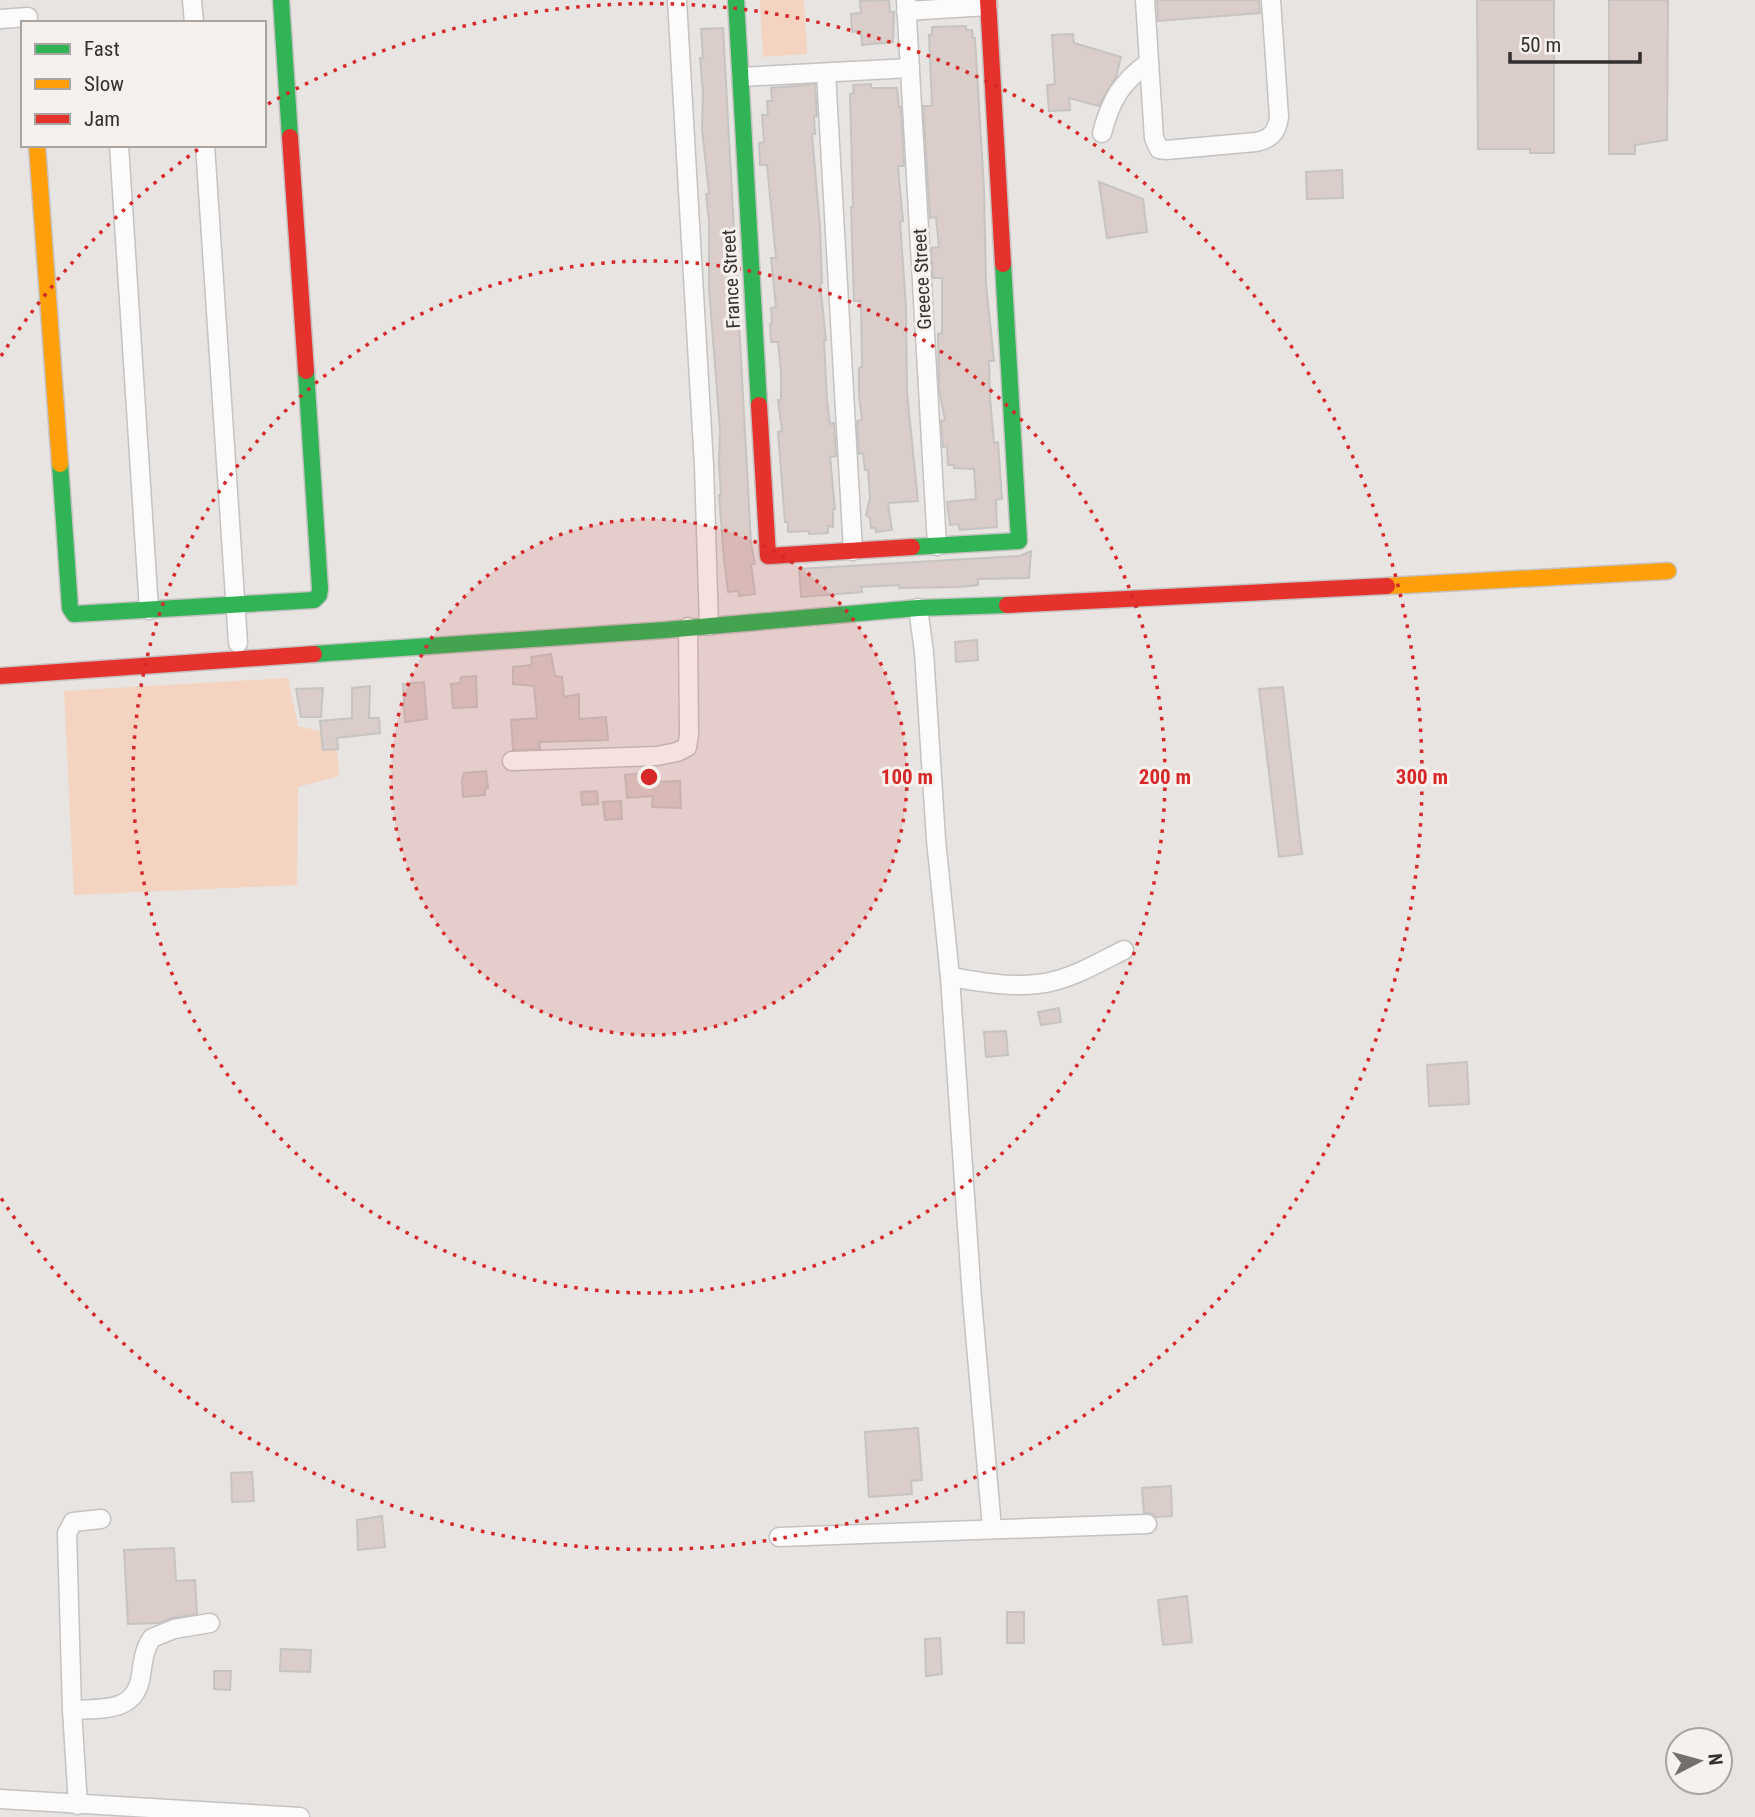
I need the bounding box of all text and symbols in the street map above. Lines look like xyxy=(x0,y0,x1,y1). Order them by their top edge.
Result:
legend xyxy=(21,21,266,147)
scale bar xyxy=(1510,21,1640,65)
text: 50 m xyxy=(1520,33,1561,57)
text: Fast xyxy=(84,37,120,61)
text: Slow xyxy=(84,72,124,96)
text: Jam xyxy=(84,107,120,131)
street label: Greece Street xyxy=(908,228,936,330)
street label: France Street xyxy=(717,229,745,329)
centre of rings xyxy=(637,765,661,789)
text: 100 m xyxy=(881,765,933,789)
text: 200 m xyxy=(1139,765,1191,789)
text: 300 m xyxy=(1396,765,1448,789)
north arrow xyxy=(1664,1726,1734,1796)
text: N xyxy=(1703,1752,1727,1766)

